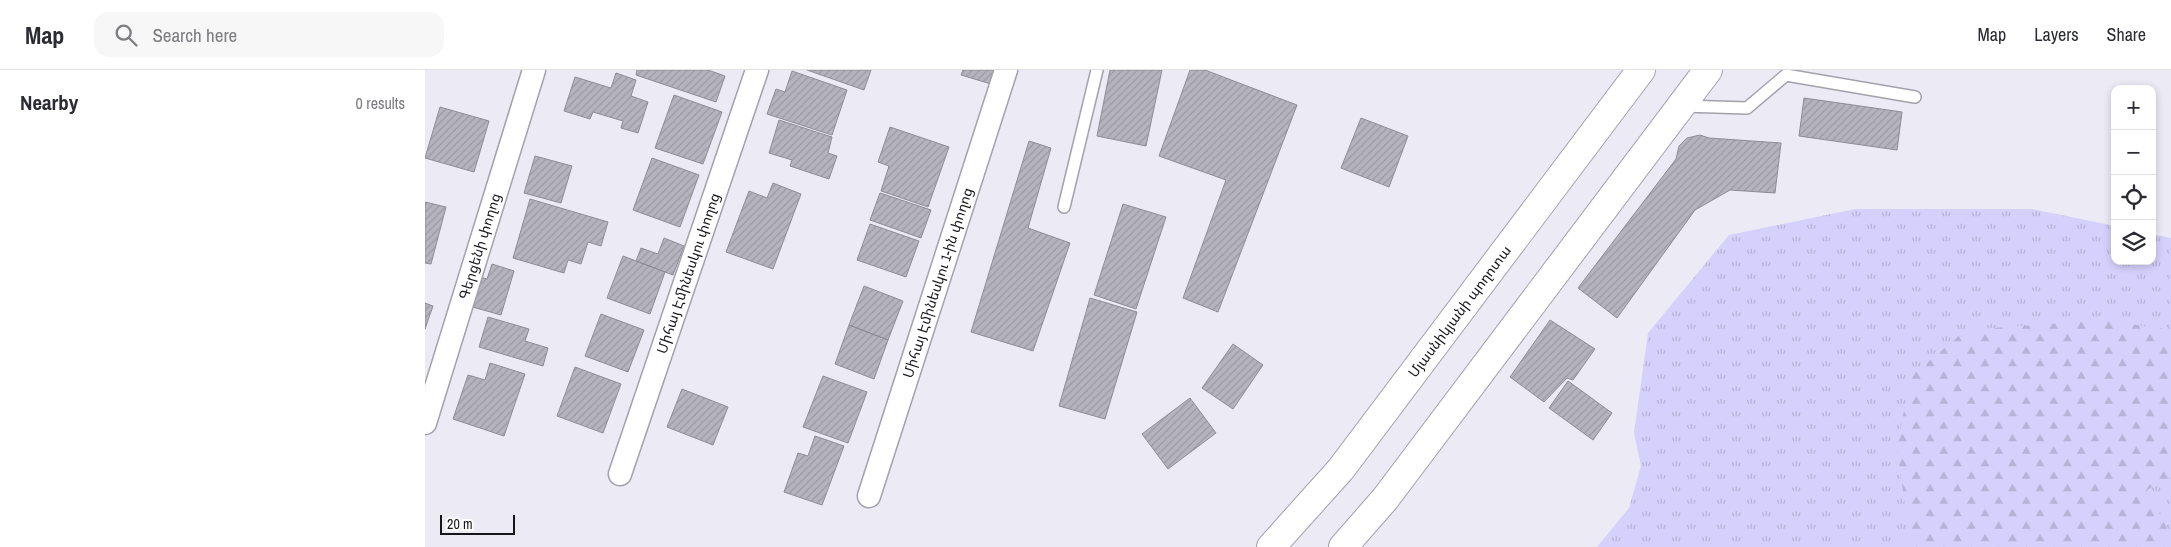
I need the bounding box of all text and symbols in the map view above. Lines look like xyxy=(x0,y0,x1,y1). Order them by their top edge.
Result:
search box xyxy=(94,12,444,57)
text: Map xyxy=(25,19,64,51)
icon: search xyxy=(112,21,140,49)
text: Search here xyxy=(152,22,237,48)
text: Map xyxy=(1978,22,2006,47)
text: Layers xyxy=(2034,22,2079,47)
text: Share xyxy=(2107,22,2146,47)
map controls xyxy=(2111,85,2156,265)
button: + xyxy=(2111,85,2156,130)
text: Nearby xyxy=(20,88,78,117)
text: 0 results xyxy=(355,92,405,114)
button: − xyxy=(2111,130,2156,175)
button: locate xyxy=(2111,175,2156,220)
street label: Միհայ Էմինեսկու 1-ին փողոց xyxy=(899,185,977,380)
street label: Միհայ Էմինեսկու փողոց xyxy=(652,190,724,356)
street label: Գերցենի փողոց xyxy=(455,191,504,302)
button: layers xyxy=(2111,220,2156,265)
street label: Մյասնիկյանի պողոտա xyxy=(1404,242,1515,381)
scale bar xyxy=(440,512,515,535)
text: 20 m xyxy=(447,515,473,533)

